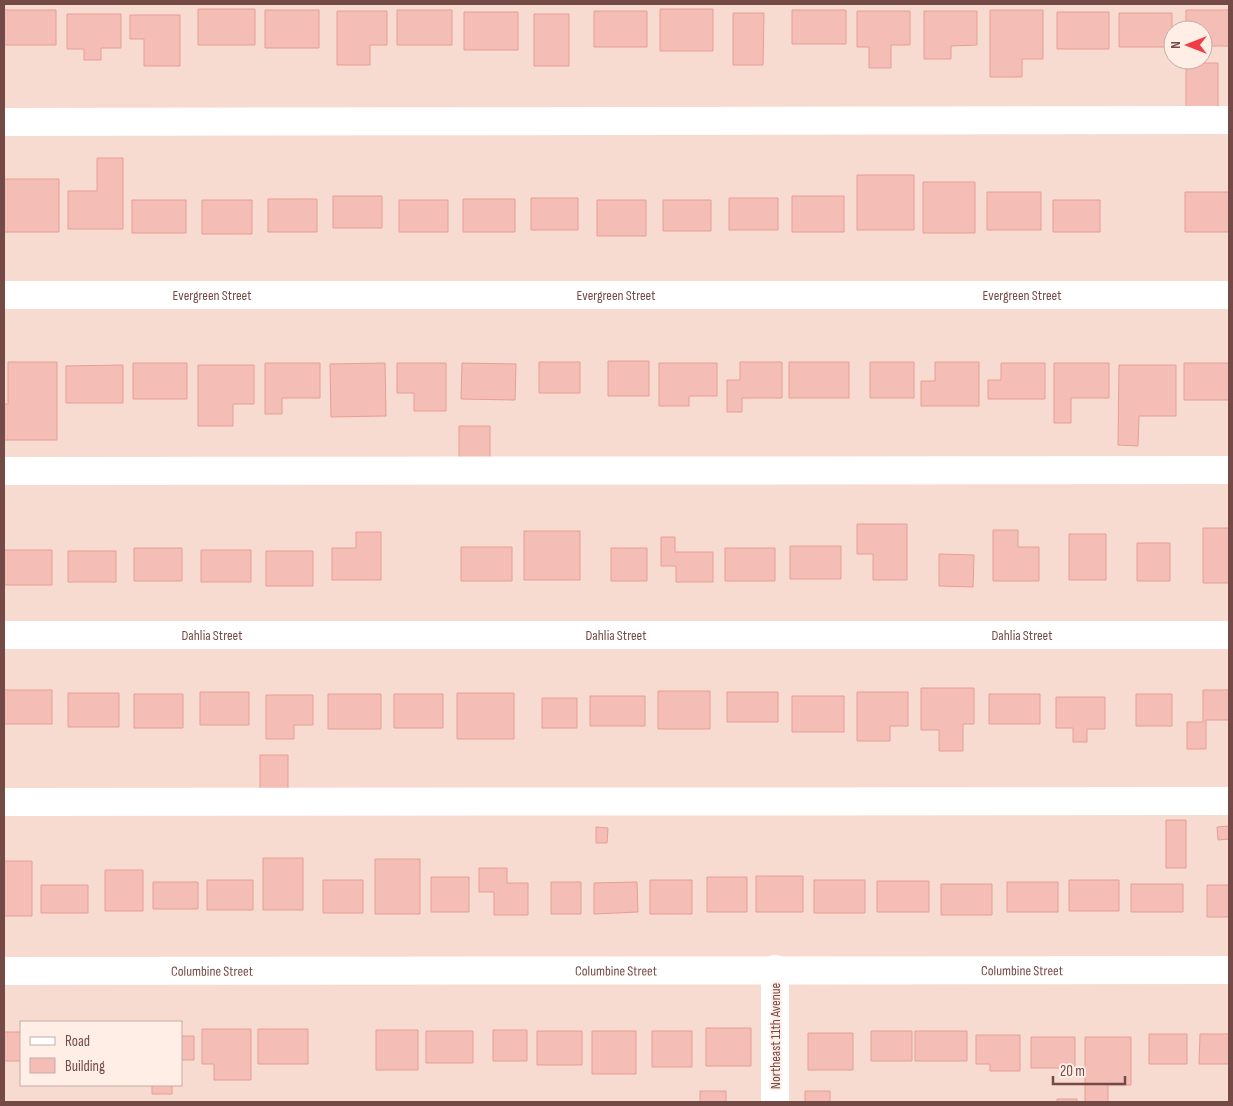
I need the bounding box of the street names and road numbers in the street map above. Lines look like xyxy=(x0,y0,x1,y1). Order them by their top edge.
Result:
street label: Evergreen Street xyxy=(173,287,251,304)
street label: Evergreen Street xyxy=(577,287,655,304)
street label: Evergreen Street xyxy=(983,287,1061,304)
street label: Dahlia Street xyxy=(182,627,242,644)
street label: Dahlia Street xyxy=(586,627,646,644)
street label: Dahlia Street xyxy=(992,627,1052,644)
street label: Columbine Street xyxy=(171,962,253,979)
street label: Columbine Street xyxy=(575,962,657,979)
street label: Columbine Street xyxy=(981,962,1063,979)
street label: Northeast 11th Avenue xyxy=(767,983,784,1089)

